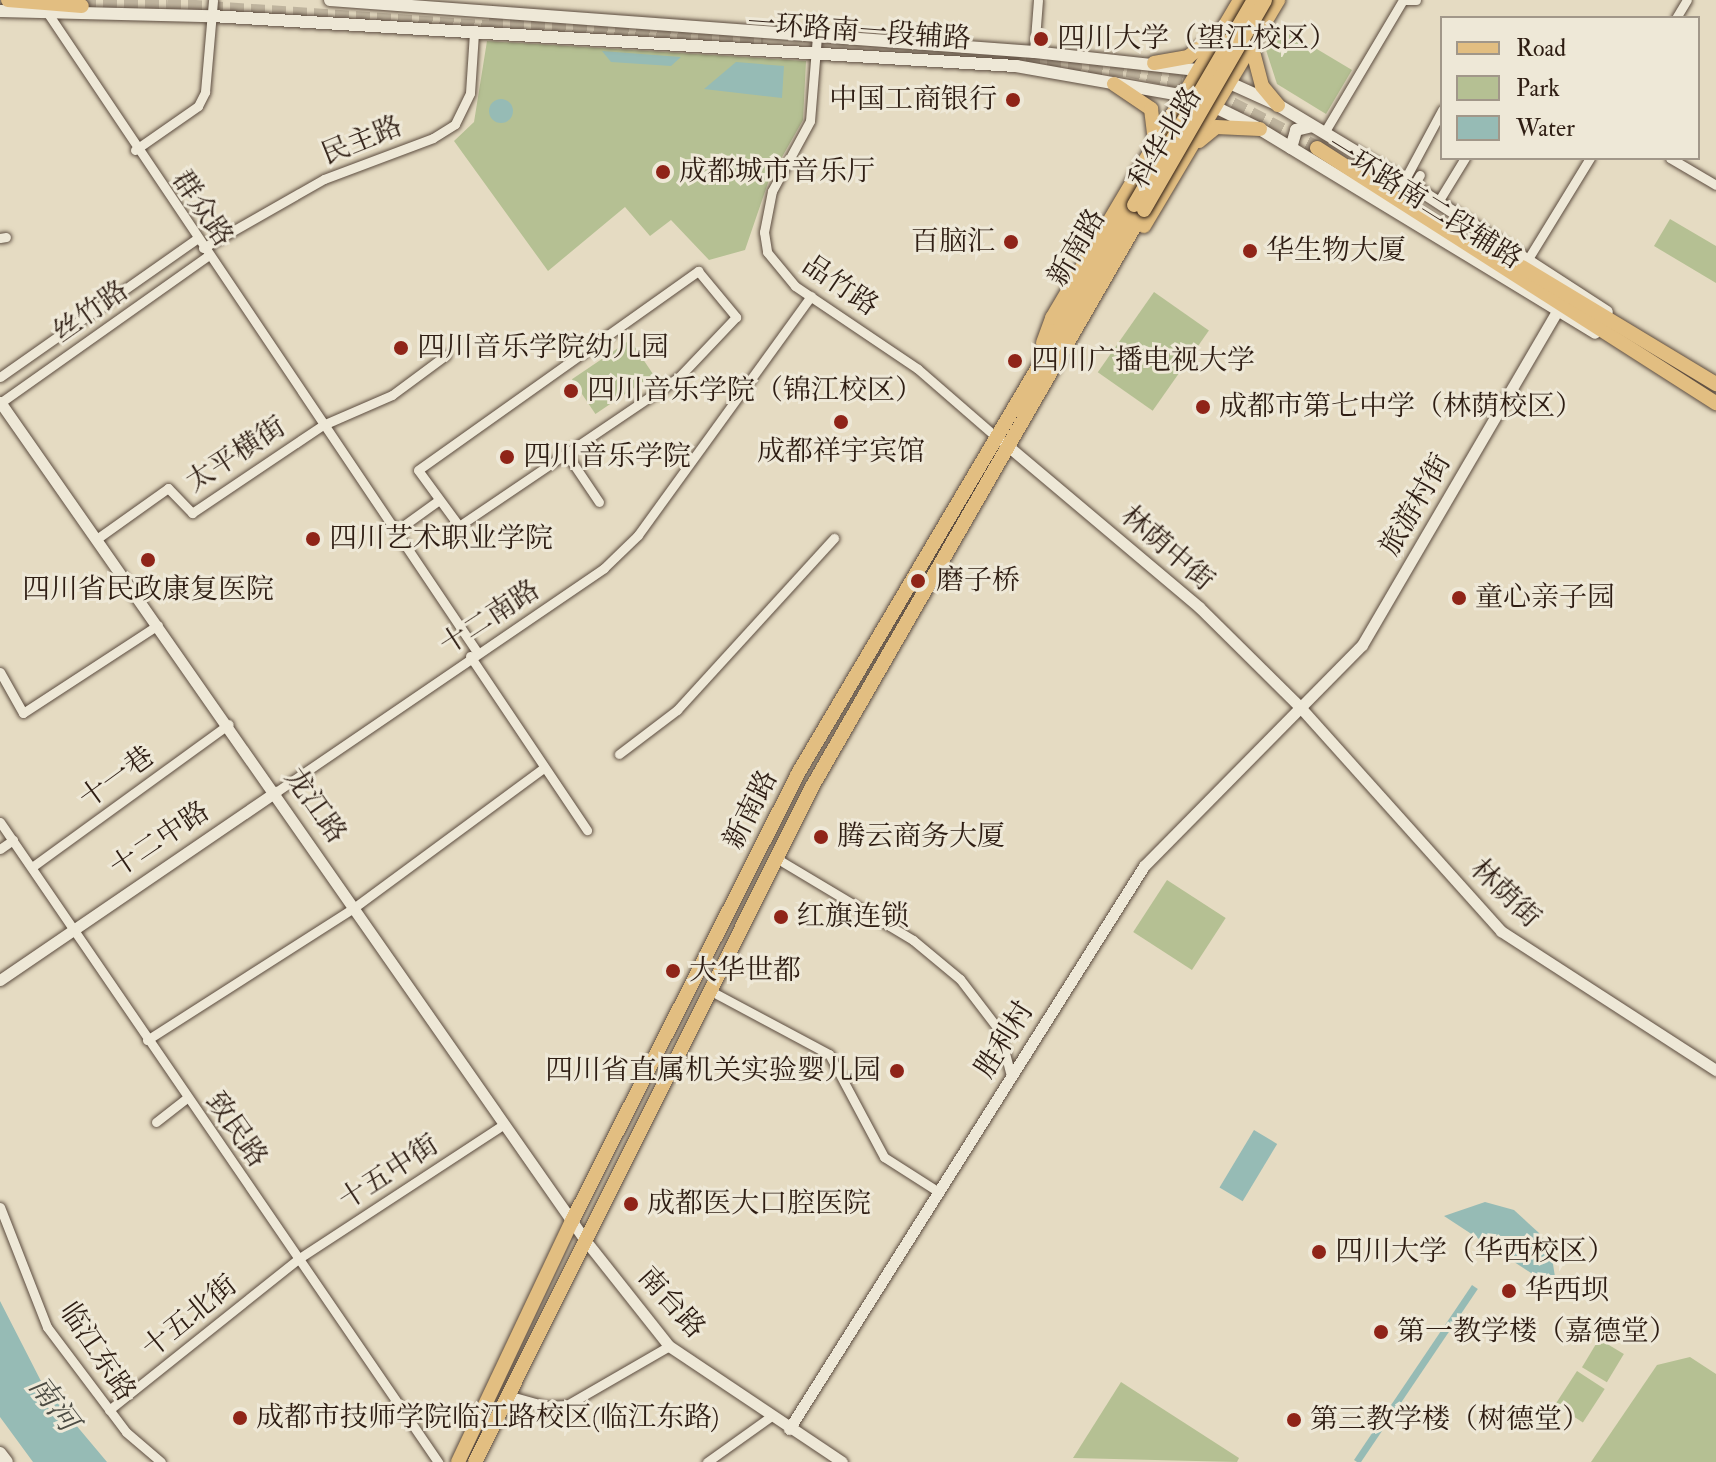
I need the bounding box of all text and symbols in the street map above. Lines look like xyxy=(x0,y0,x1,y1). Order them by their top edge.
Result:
street label: 一环路南一段辅路 xyxy=(746,7,972,57)
legend xyxy=(1440,16,1700,160)
place label: 四川大学（望江校区） xyxy=(1057,22,1337,56)
marker: 四川大学（望江校区） xyxy=(1032,30,1050,48)
text: Road xyxy=(1516,33,1566,64)
text: Park xyxy=(1516,73,1560,104)
street label: 科华北路 xyxy=(1123,81,1209,195)
place label: 中国工商银行 xyxy=(829,83,997,117)
marker: 中国工商银行 xyxy=(1004,91,1022,109)
street label: 民主路 xyxy=(317,110,407,172)
text: Water xyxy=(1516,113,1575,144)
street label: 一环路南二段辅路 xyxy=(1320,129,1528,277)
place label: 成都城市音乐厅 xyxy=(679,155,875,189)
marker: 成都城市音乐厅 xyxy=(654,163,672,181)
street label: 群众路 xyxy=(165,165,239,253)
street label: 新南路 xyxy=(1041,203,1113,293)
place label: 百脑汇 xyxy=(911,225,995,259)
marker: 百脑汇 xyxy=(1002,233,1020,251)
place label: 华生物大厦 xyxy=(1266,234,1406,268)
marker: 华生物大厦 xyxy=(1241,242,1259,260)
street label: 品竹路 xyxy=(796,249,884,323)
street label: 丝竹路 xyxy=(47,274,135,350)
place label: 四川音乐学院幼儿园 xyxy=(417,331,669,365)
marker: 四川音乐学院幼儿园 xyxy=(392,339,410,357)
place label: 四川广播电视大学 xyxy=(1031,344,1255,378)
marker: 四川广播电视大学 xyxy=(1006,352,1024,370)
place label: 四川音乐学院（锦江校区） xyxy=(587,374,923,408)
marker: 四川音乐学院（锦江校区） xyxy=(562,382,580,400)
place label: 成都市第七中学（林荫校区） xyxy=(1219,390,1583,424)
marker: 成都市第七中学（林荫校区） xyxy=(1194,398,1212,416)
street label: 太平横街 xyxy=(180,410,292,500)
marker: 成都祥宇宾馆 xyxy=(832,413,850,431)
place label: 成都祥宇宾馆 xyxy=(757,435,925,469)
place label: 四川音乐学院 xyxy=(523,440,691,474)
marker: 四川音乐学院 xyxy=(498,448,516,466)
street label: 旅游村街 xyxy=(1373,448,1459,562)
street label: 林荫中街 xyxy=(1114,500,1220,598)
place label: 四川艺术职业学院 xyxy=(329,522,553,556)
marker: 四川艺术职业学院 xyxy=(304,530,322,548)
marker: 四川省民政康复医院 xyxy=(139,551,157,569)
place label: 磨子桥 xyxy=(936,564,1020,598)
marker: 磨子桥 xyxy=(907,570,929,592)
place label: 四川省民政康复医院 xyxy=(22,573,274,607)
street label: 十二南路 xyxy=(434,573,546,663)
place label: 童心亲子园 xyxy=(1475,581,1615,615)
marker: 童心亲子园 xyxy=(1450,589,1468,607)
street label: 十一巷 xyxy=(73,740,161,816)
street label: 龙江路 xyxy=(277,762,353,850)
street label: 新南路 xyxy=(717,765,785,855)
street label: 十二中路 xyxy=(104,795,216,885)
place label: 腾云商务大厦 xyxy=(837,820,1005,854)
marker: 腾云商务大厦 xyxy=(812,828,830,846)
street label: 林荫街 xyxy=(1463,853,1547,935)
place label: 红旗连锁 xyxy=(797,900,909,934)
marker: 红旗连锁 xyxy=(772,908,790,926)
place label: 大华世都 xyxy=(689,954,801,988)
marker: 大华世都 xyxy=(664,962,682,980)
street label: 胜利村 xyxy=(968,995,1042,1085)
place label: 四川省直属机关实验婴儿园 xyxy=(545,1054,881,1088)
marker: 四川省直属机关实验婴儿园 xyxy=(888,1062,906,1080)
street label: 致民路 xyxy=(198,1086,274,1174)
street label: 十五中街 xyxy=(333,1128,445,1218)
place label: 成都医大口腔医院 xyxy=(647,1187,871,1221)
marker: 成都医大口腔医院 xyxy=(622,1195,640,1213)
place label: 四川大学（华西校区） xyxy=(1335,1235,1615,1269)
marker: 四川大学（华西校区） xyxy=(1310,1243,1328,1261)
street label: 南台路 xyxy=(630,1261,712,1345)
street label: 十五北街 xyxy=(136,1269,244,1365)
place label: 华西坝 xyxy=(1525,1274,1609,1308)
marker: 华西坝 xyxy=(1500,1282,1518,1300)
street label: 临江东路 xyxy=(52,1296,142,1408)
place label: 第一教学楼（嘉德堂） xyxy=(1397,1315,1677,1349)
marker: 第一教学楼（嘉德堂） xyxy=(1372,1323,1390,1341)
water label: 南河 xyxy=(21,1369,85,1439)
place label: 成都市技师学院临江路校区(临江东路) xyxy=(256,1401,719,1435)
place label: 第三教学楼（树德堂） xyxy=(1310,1403,1590,1437)
marker: 成都市技师学院临江路校区(临江东路) xyxy=(231,1409,249,1427)
marker: 第三教学楼（树德堂） xyxy=(1285,1411,1303,1429)

